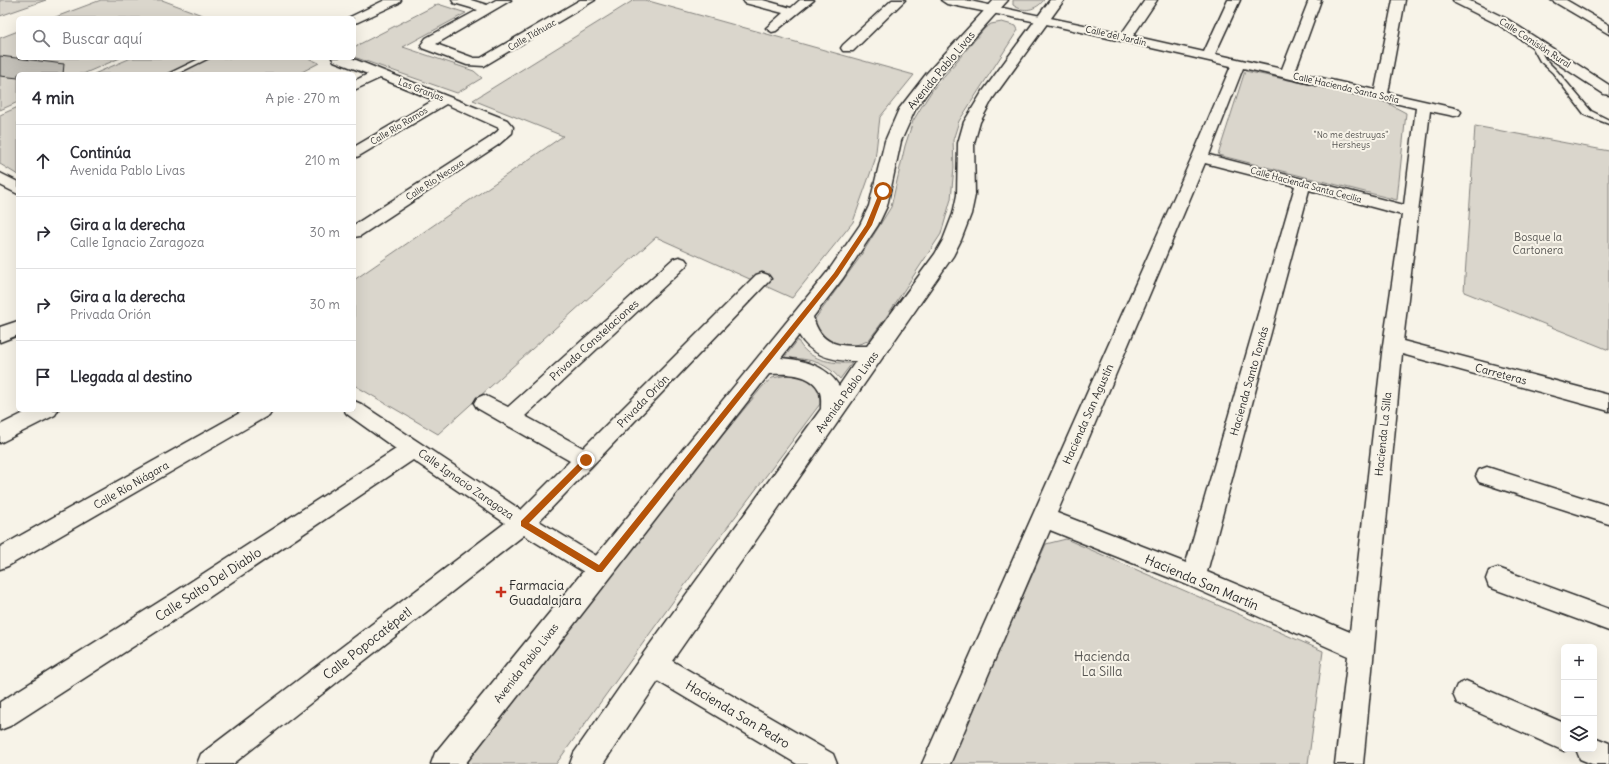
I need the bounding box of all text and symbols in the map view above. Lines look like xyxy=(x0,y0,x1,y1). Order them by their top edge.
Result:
street label: Calle Comisión Rural xyxy=(1497,15,1573,70)
search box xyxy=(16,16,356,60)
street label: Calle Tláhuac xyxy=(506,16,558,53)
street label: Calle del Jardín xyxy=(1085,23,1148,48)
icon: search xyxy=(30,27,52,49)
street label: Avenida Pablo Livas xyxy=(904,28,978,112)
text: Buscar aquí xyxy=(62,29,142,48)
street label: Calle Hacienda Santa Sofía xyxy=(1292,70,1400,105)
street label: Las Granjas xyxy=(397,76,445,103)
text: 4 min xyxy=(32,87,74,109)
text: A pie · 270 m xyxy=(266,90,340,107)
street label: Calle Río Ramos xyxy=(368,104,429,147)
park label: "No me destruyas" Hersheys xyxy=(1314,129,1388,150)
text: Continúa xyxy=(70,143,131,162)
icon: ahead xyxy=(32,150,54,172)
text: 210 m xyxy=(305,152,340,169)
street label: Calle Río Necaxa xyxy=(404,157,466,202)
text: Avenida Pablo Livas xyxy=(70,162,185,179)
street label: Calle Hacienda Santa Cecilia xyxy=(1249,164,1363,205)
route start xyxy=(874,182,892,200)
text: Gira a la derecha xyxy=(70,215,185,234)
icon: right xyxy=(32,222,54,244)
text: 30 m xyxy=(310,224,340,241)
park label: Bosque la Cartonera xyxy=(1513,230,1563,257)
text: Calle Ignacio Zaragoza xyxy=(70,234,204,251)
text: Gira a la derecha xyxy=(70,287,185,306)
icon: right xyxy=(32,294,54,316)
text: 30 m xyxy=(310,296,340,313)
street label: Privada Constelaciones xyxy=(547,296,641,384)
text: Privada Orión xyxy=(70,306,151,323)
street label: Hacienda Santo Tomás xyxy=(1227,325,1271,437)
street label: Avenida Pablo Livas xyxy=(813,348,881,436)
street label: Carreteras xyxy=(1474,360,1528,388)
street label: Hacienda San Agustín xyxy=(1060,362,1116,466)
icon: arrive xyxy=(32,366,54,388)
text: Llegada al destino xyxy=(70,367,192,386)
street label: Privada Orión xyxy=(614,372,672,430)
street label: Hacienda La Silla xyxy=(1372,391,1394,477)
street label: Calle Ignacio Zaragoza xyxy=(415,446,517,522)
route end xyxy=(577,451,595,469)
street label: Calle Río Niágara xyxy=(91,458,171,512)
street label: Calle Salto Del Diablo xyxy=(152,544,265,625)
street label: Hacienda San Martín xyxy=(1142,551,1262,614)
place label: Farmacia Guadalajara xyxy=(509,577,582,609)
marker: Farmacia Guadalajara xyxy=(496,587,506,597)
street label: Calle Popocatépetl xyxy=(319,603,415,683)
street label: Avenida Pablo Livas xyxy=(490,620,562,706)
map controls xyxy=(1561,644,1597,752)
button: + xyxy=(1561,644,1597,680)
park label: Hacienda La Silla xyxy=(1074,648,1130,680)
street label: Hacienda San Pedro xyxy=(683,677,793,752)
button: − xyxy=(1561,680,1597,716)
button: layers xyxy=(1561,716,1597,752)

